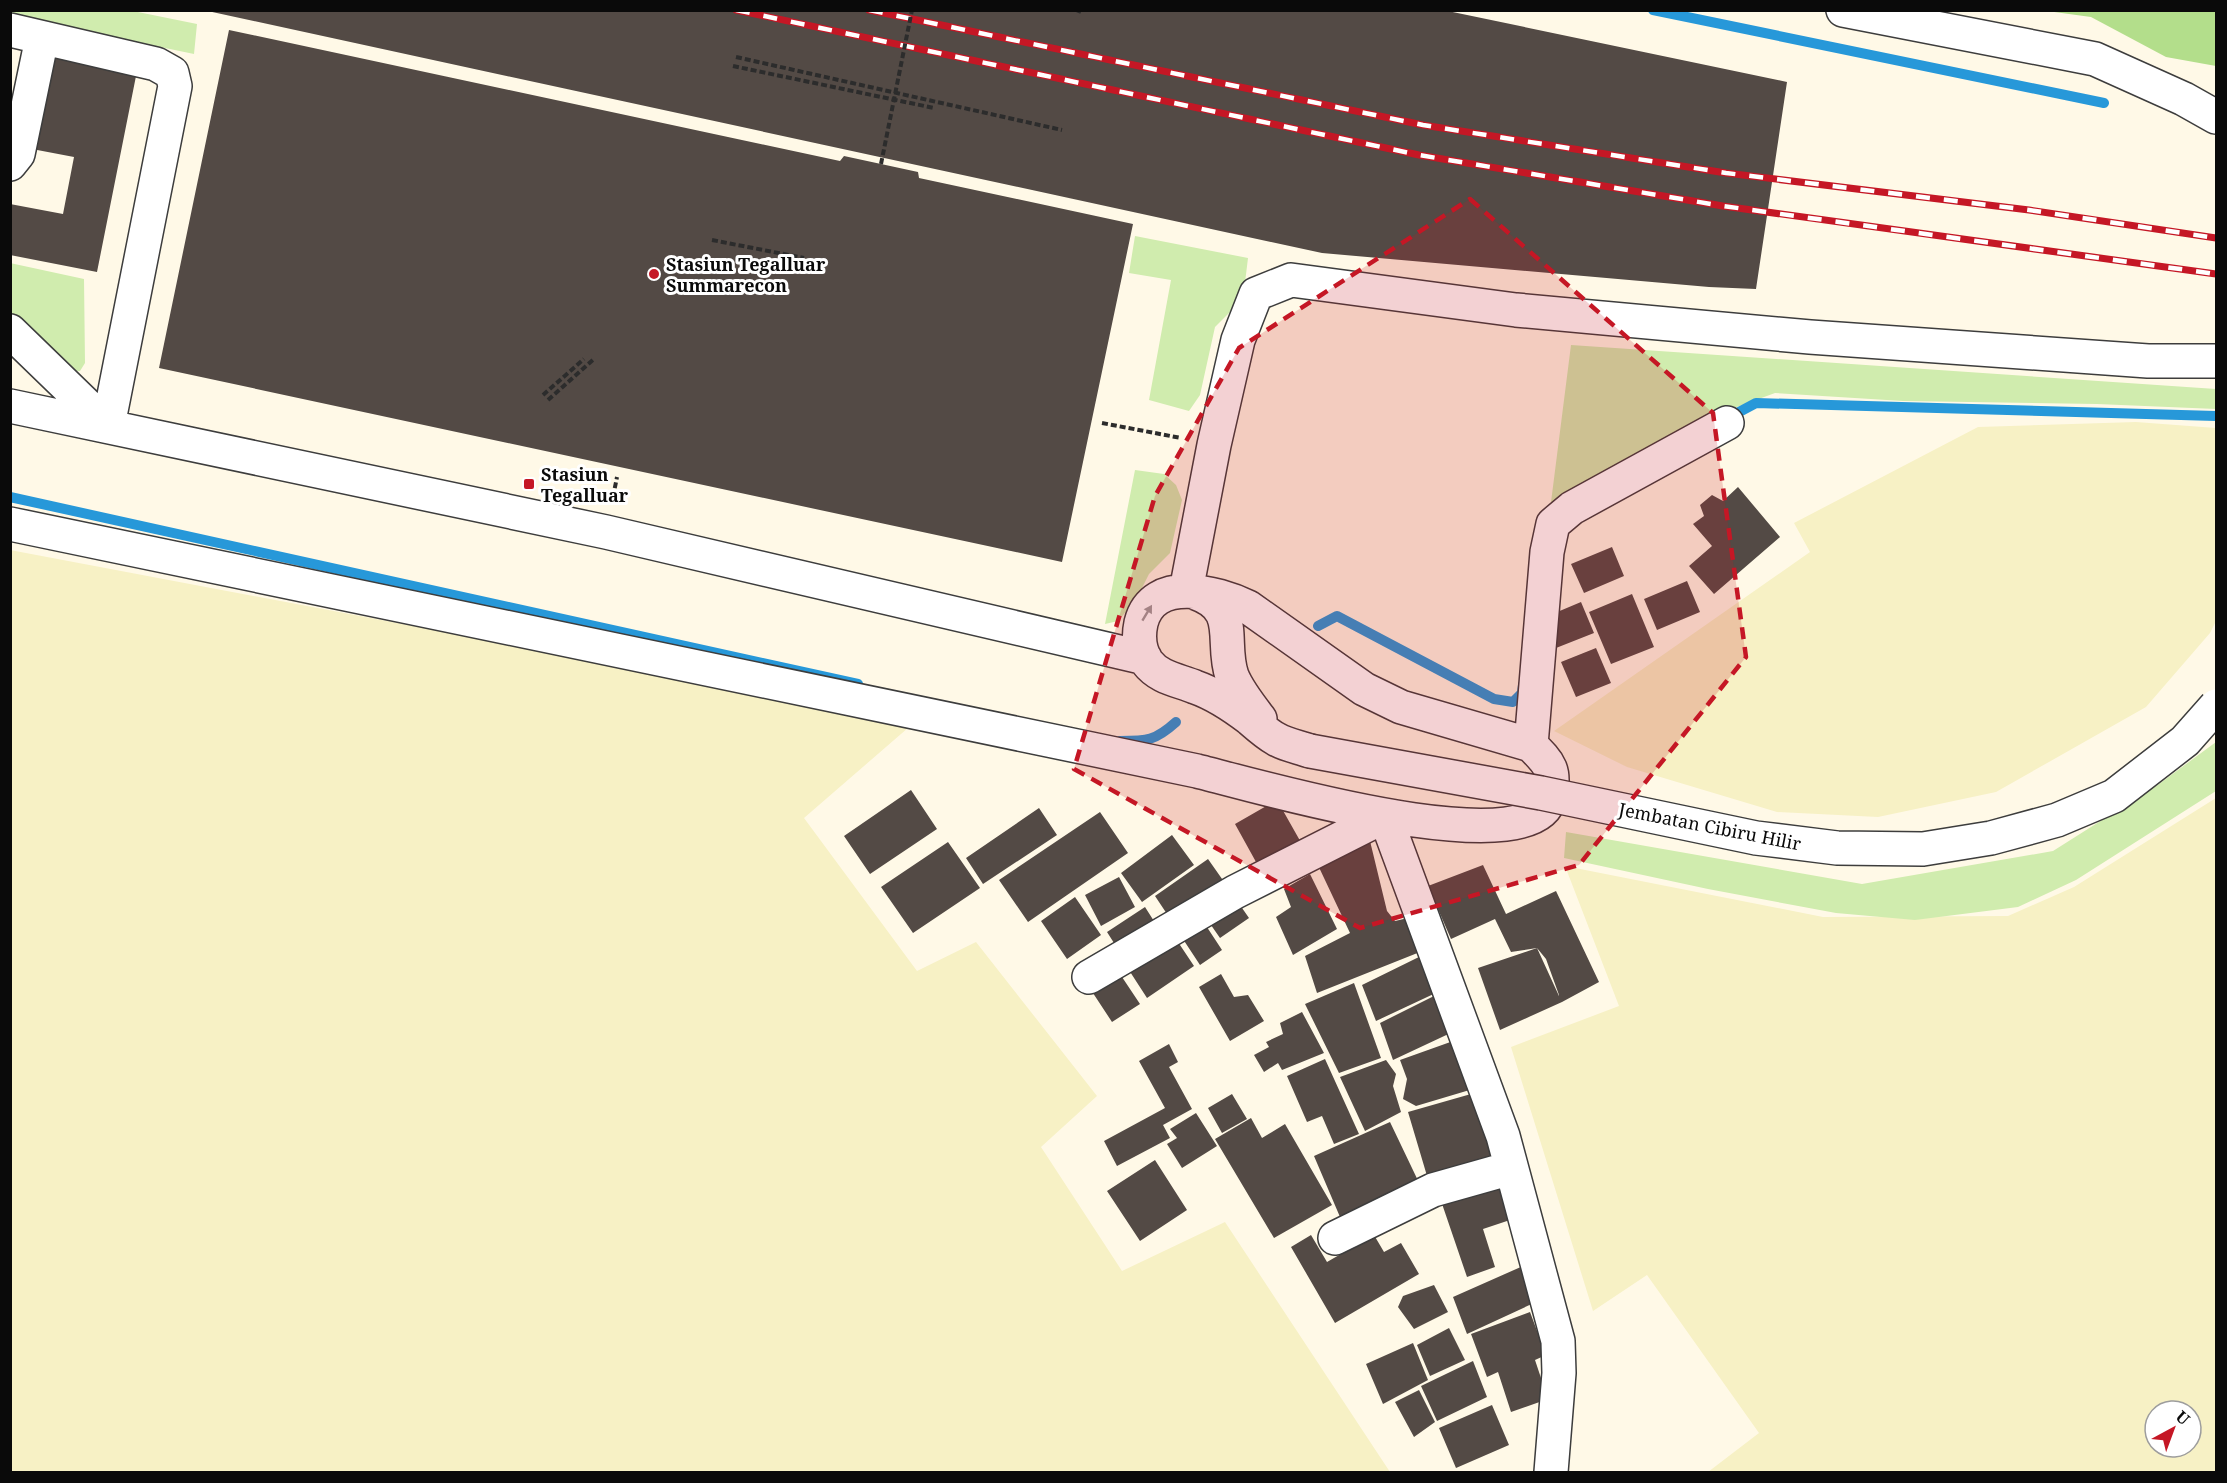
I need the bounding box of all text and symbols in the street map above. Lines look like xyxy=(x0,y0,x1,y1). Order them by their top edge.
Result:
place label: Stasiun Tegalluar Summarecon xyxy=(666,252,826,297)
marker: Stasiun Tegalluar Summarecon xyxy=(647,267,661,281)
place label: Stasiun Tegalluar xyxy=(541,462,629,507)
marker: Stasiun Tegalluar xyxy=(522,477,536,491)
one-way arrow xyxy=(1141,605,1152,621)
street label: Jembatan Cibiru Hilir xyxy=(1616,796,1804,856)
north arrow xyxy=(2143,1399,2203,1459)
text: U xyxy=(2171,1405,2195,1430)

